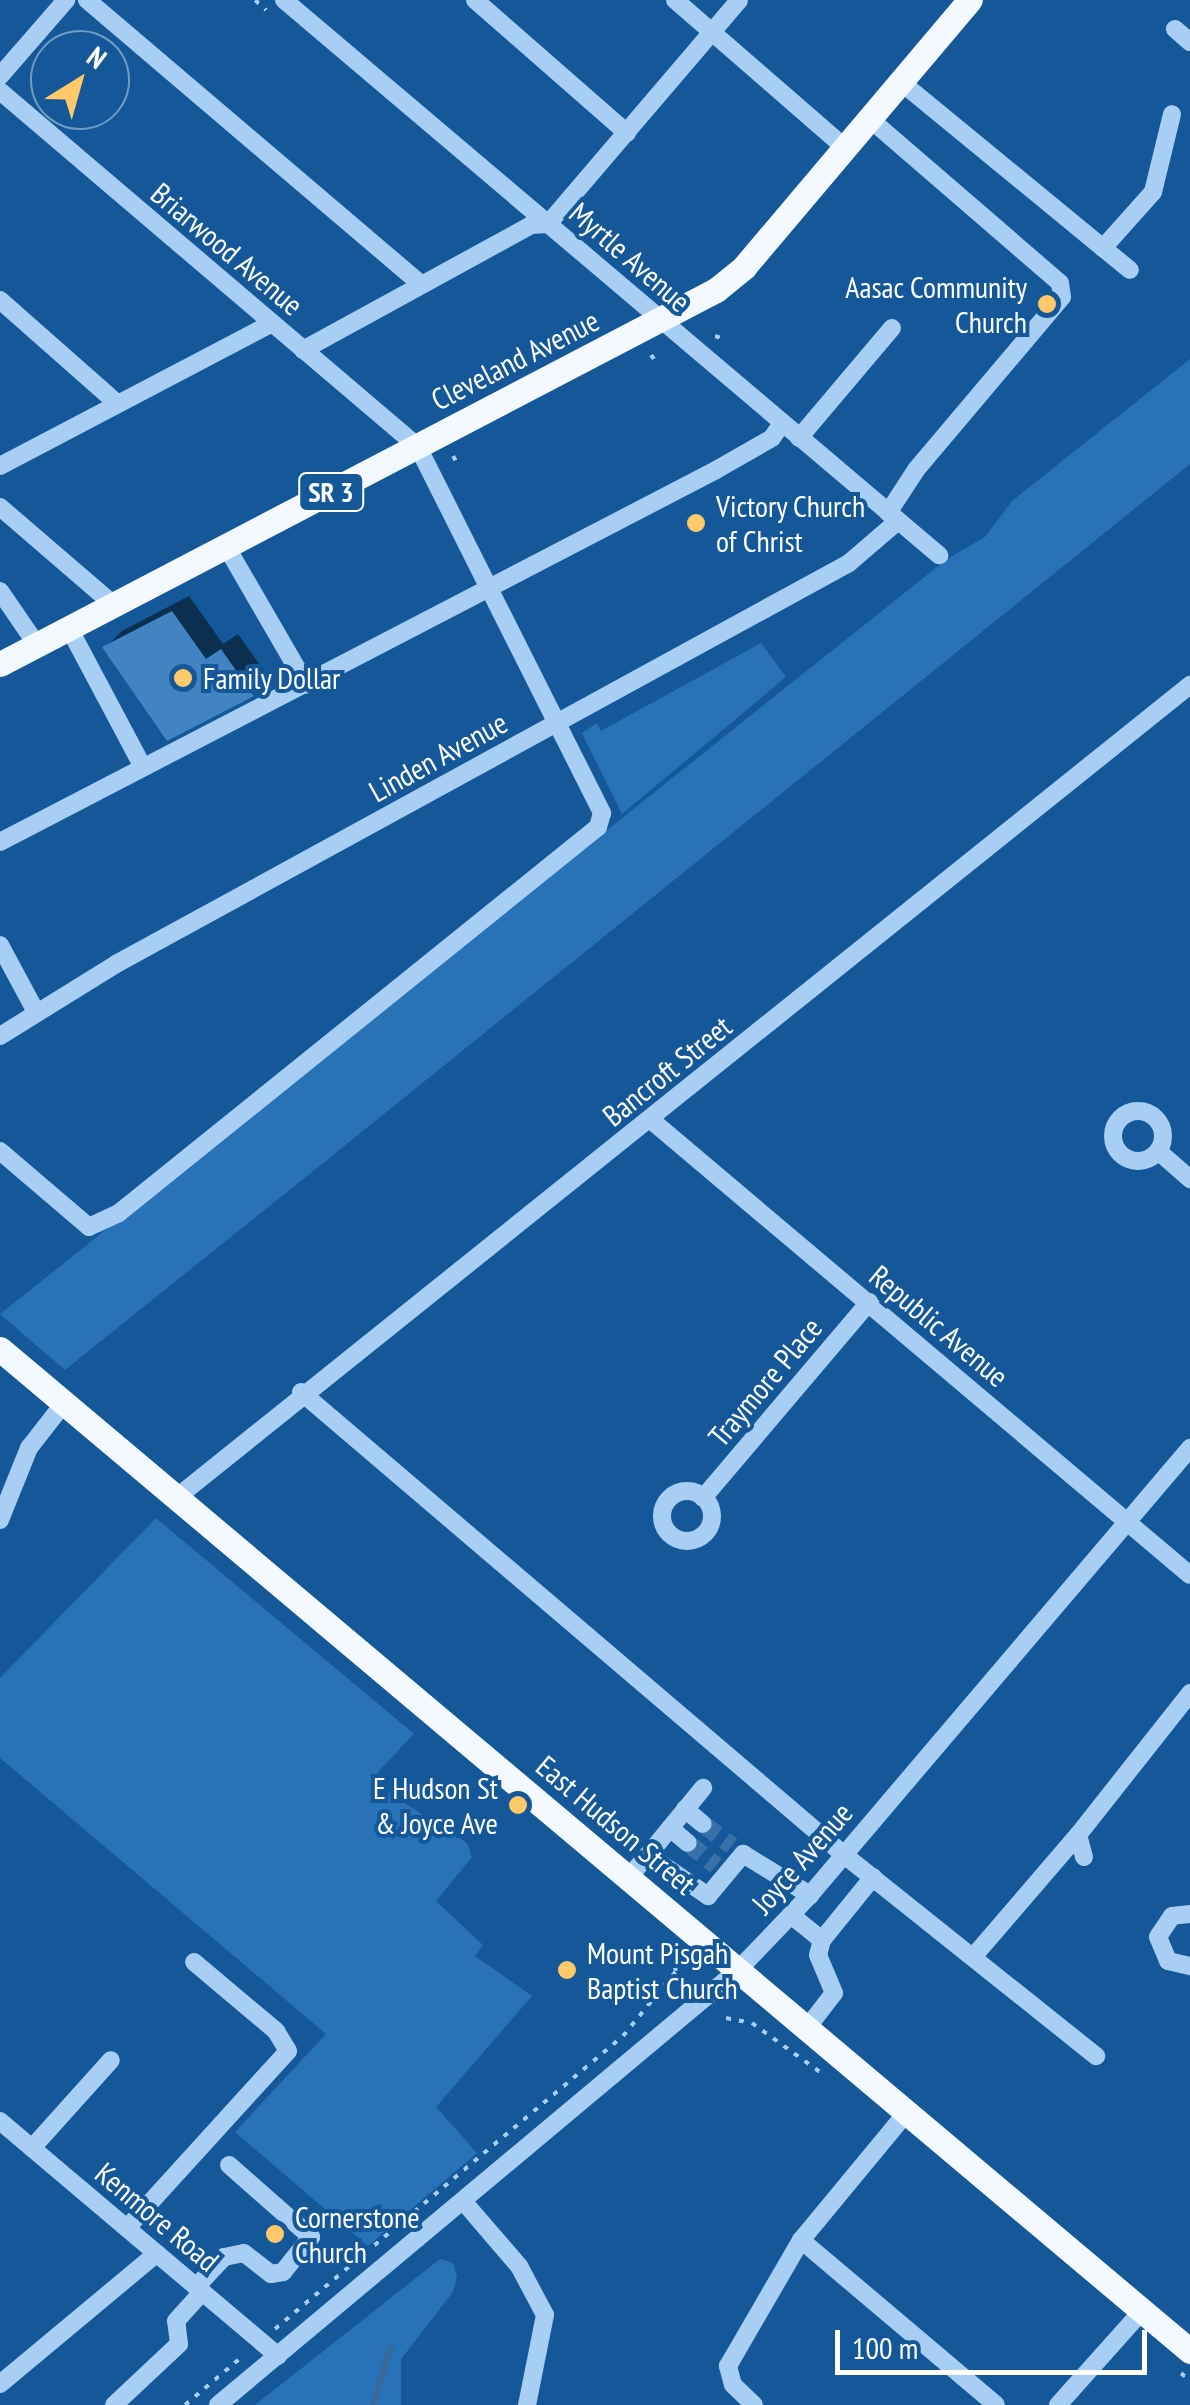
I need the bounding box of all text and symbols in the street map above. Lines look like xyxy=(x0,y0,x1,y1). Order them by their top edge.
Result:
north arrow xyxy=(30,30,130,130)
text: N xyxy=(80,38,114,77)
street label: Briarwood Avenue xyxy=(144,175,310,323)
street label: Myrtle Avenue xyxy=(562,194,698,320)
place label: Aasac Community Church xyxy=(845,269,1027,340)
marker: Aasac Community Church xyxy=(1036,293,1058,315)
street label: Cleveland Avenue xyxy=(425,302,605,418)
road number: SR 3 xyxy=(296,469,366,515)
place label: Victory Church of Christ xyxy=(716,488,866,558)
marker: Victory Church of Christ xyxy=(685,512,707,534)
place label: Family Dollar xyxy=(203,660,341,696)
marker: Family Dollar xyxy=(172,667,194,689)
street label: Linden Avenue xyxy=(362,704,514,810)
street label: Bancroft Street xyxy=(595,1008,739,1134)
street label: Republic Avenue xyxy=(862,1257,1016,1395)
street label: Traymore Place xyxy=(701,1310,829,1454)
street label: East Hudson Street xyxy=(529,1748,703,1902)
place label: E Hudson St & Joyce Ave xyxy=(373,1770,498,1840)
marker: E Hudson St & Joyce Ave xyxy=(507,1794,529,1816)
street label: Joyce Avenue xyxy=(744,1795,860,1921)
place label: Mount Pisgah Baptist Church xyxy=(587,1935,738,2006)
marker: Mount Pisgah Baptist Church xyxy=(556,1959,578,1981)
street label: Kenmore Road xyxy=(88,2155,226,2279)
place label: Cornerstone Church xyxy=(295,2199,420,2270)
marker: Cornerstone Church xyxy=(264,2223,286,2245)
scale bar xyxy=(840,2310,1152,2372)
text: 100 m xyxy=(852,2328,918,2367)

